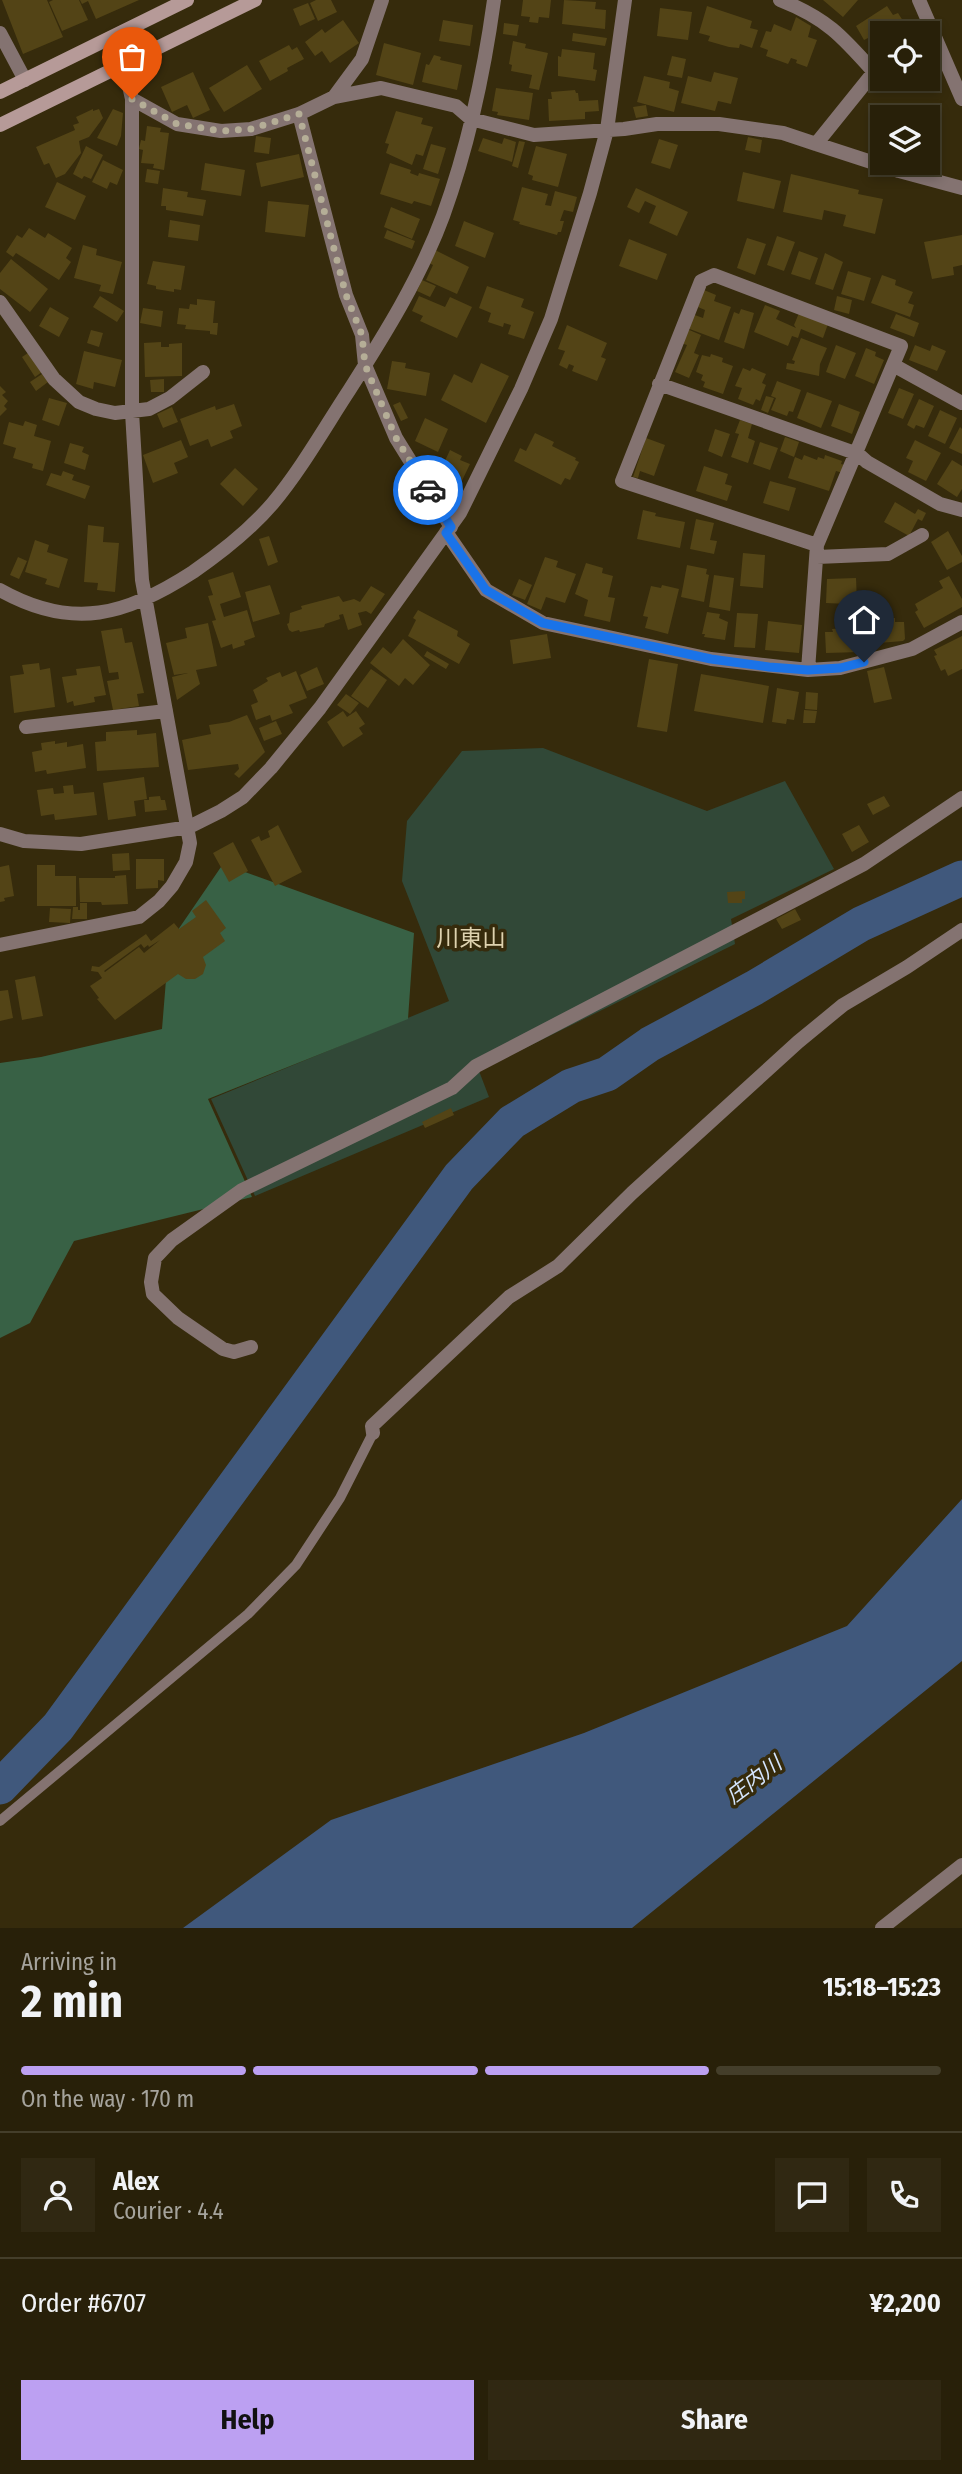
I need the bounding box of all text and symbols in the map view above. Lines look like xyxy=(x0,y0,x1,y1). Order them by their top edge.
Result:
map controls xyxy=(870,21,940,175)
button: locate xyxy=(870,21,940,91)
pin xyxy=(102,27,162,99)
icon: bag xyxy=(113,38,151,76)
button: layers xyxy=(870,105,940,175)
courier xyxy=(393,455,463,525)
icon: car xyxy=(409,471,447,509)
pin xyxy=(834,590,894,662)
icon: home xyxy=(845,601,883,639)
district label: 川東山 xyxy=(437,924,506,952)
water label: 庄内川 xyxy=(721,1749,789,1809)
text: Arriving in xyxy=(21,1948,117,1976)
text: 15:18–15:23 xyxy=(823,1972,941,2003)
text: 2 min xyxy=(21,1974,123,2029)
text: On the way · 170 m xyxy=(21,2085,194,2113)
button: person xyxy=(21,2158,95,2232)
button: chat xyxy=(775,2158,849,2232)
button: phone xyxy=(867,2158,941,2232)
text: Alex xyxy=(113,2166,159,2197)
text: Courier · 4.4 xyxy=(113,2197,224,2225)
text: Order #6707 xyxy=(21,2288,146,2319)
text: ¥2,200 xyxy=(870,2288,941,2319)
button: Help xyxy=(21,2380,474,2460)
button: Share xyxy=(488,2380,941,2460)

